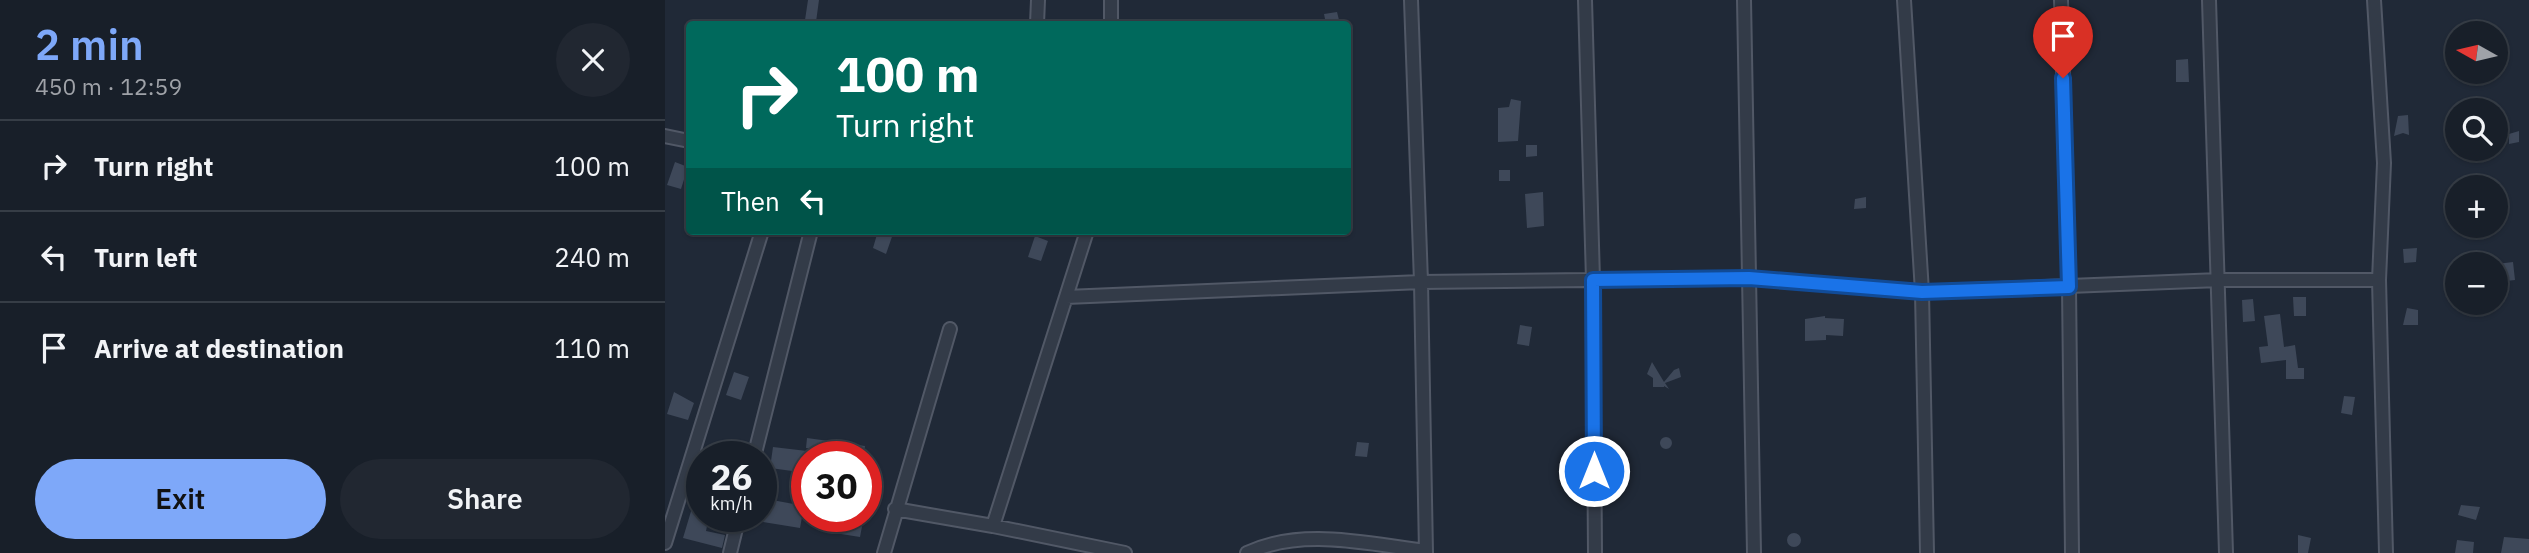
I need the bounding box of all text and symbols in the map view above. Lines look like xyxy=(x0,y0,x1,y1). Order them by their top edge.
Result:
pin xyxy=(2033,6,2093,78)
text: 2 min xyxy=(35,17,144,72)
icon: arrive xyxy=(2044,17,2082,55)
north arrow xyxy=(2445,21,2508,84)
map controls xyxy=(2445,21,2508,315)
button: close xyxy=(556,23,630,97)
text: 100 m xyxy=(836,42,980,105)
icon: right xyxy=(721,49,812,140)
text: 450 m · 12:59 xyxy=(35,71,182,101)
button: search xyxy=(2445,98,2508,161)
text: Turn right xyxy=(836,104,974,146)
icon: right xyxy=(35,147,73,185)
text: Turn right xyxy=(94,149,213,183)
text: 100 m xyxy=(554,149,630,183)
button: + xyxy=(2445,175,2508,238)
icon: left xyxy=(794,182,832,220)
text: Then xyxy=(721,184,780,218)
icon: left xyxy=(35,238,73,276)
text: Turn left xyxy=(94,240,197,274)
text: 240 m xyxy=(554,240,630,274)
button: − xyxy=(2445,252,2508,315)
icon: arrive xyxy=(35,329,73,367)
text: Arrive at destination xyxy=(94,331,344,365)
text: 110 m xyxy=(554,331,630,365)
position arrow xyxy=(1557,434,1631,508)
speed limit sign: 30 xyxy=(791,441,882,532)
text: 26 xyxy=(710,454,753,500)
button: Exit xyxy=(35,459,326,539)
button: Share xyxy=(340,459,630,539)
text: km/h xyxy=(710,492,753,515)

